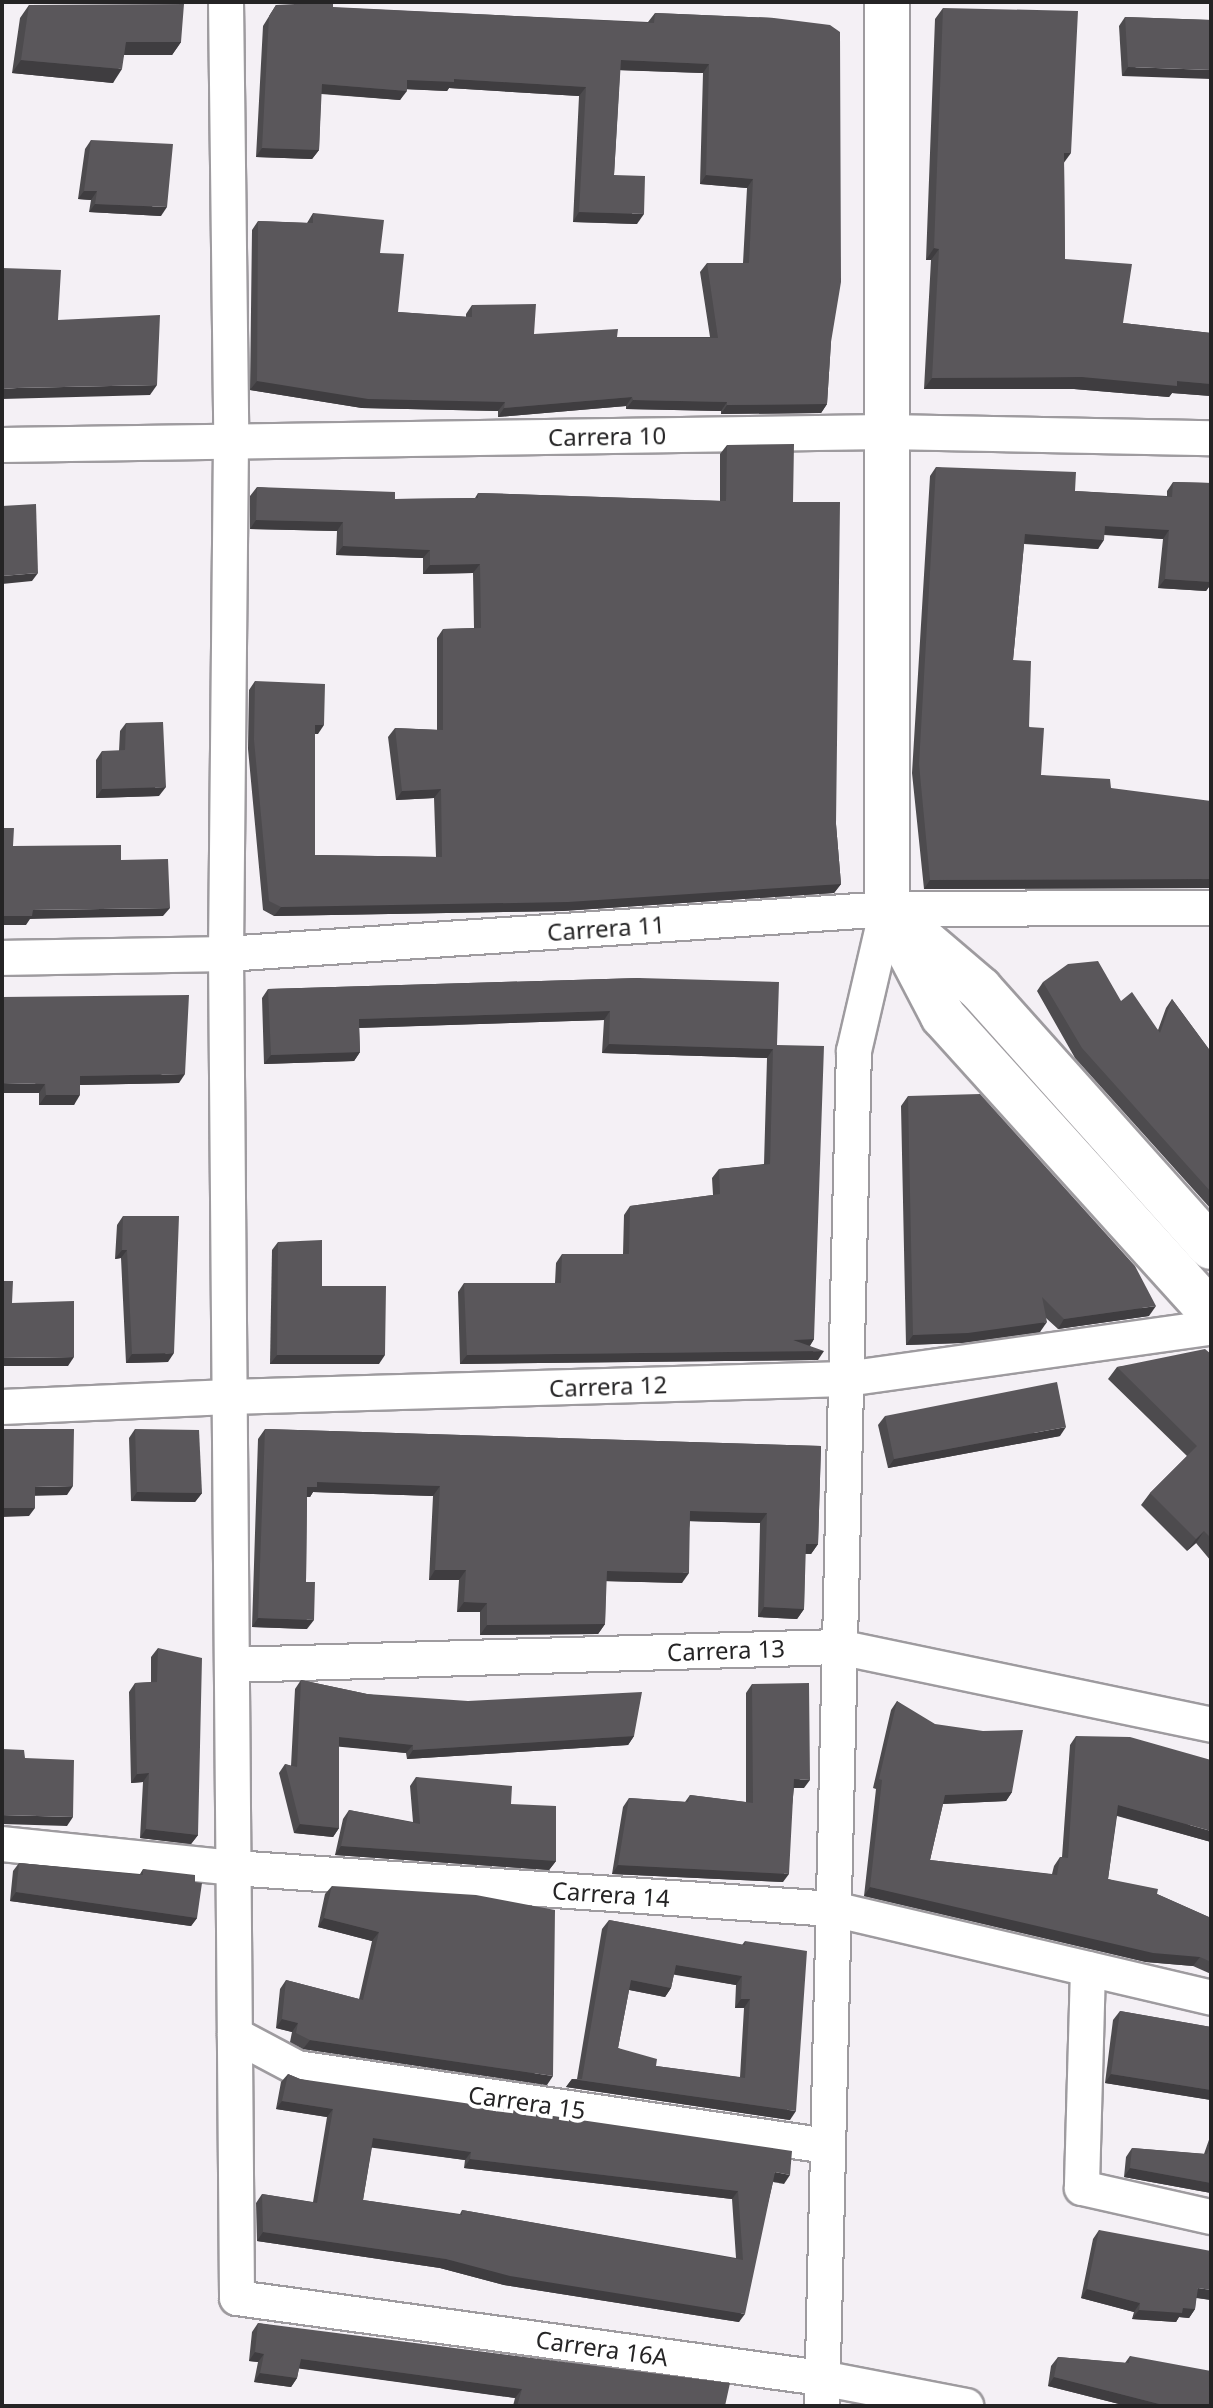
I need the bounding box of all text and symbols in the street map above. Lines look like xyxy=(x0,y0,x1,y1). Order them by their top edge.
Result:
street label: Carrera 10 xyxy=(548,421,666,451)
street label: Carrera 11 xyxy=(546,910,666,946)
street label: Carrera 12 xyxy=(548,1370,668,1402)
street label: Carrera 13 xyxy=(666,1634,786,1666)
street label: Carrera 14 xyxy=(551,1876,671,1912)
street label: Carrera 15 xyxy=(467,2080,587,2124)
street label: Carrera 16A xyxy=(534,2324,670,2372)

